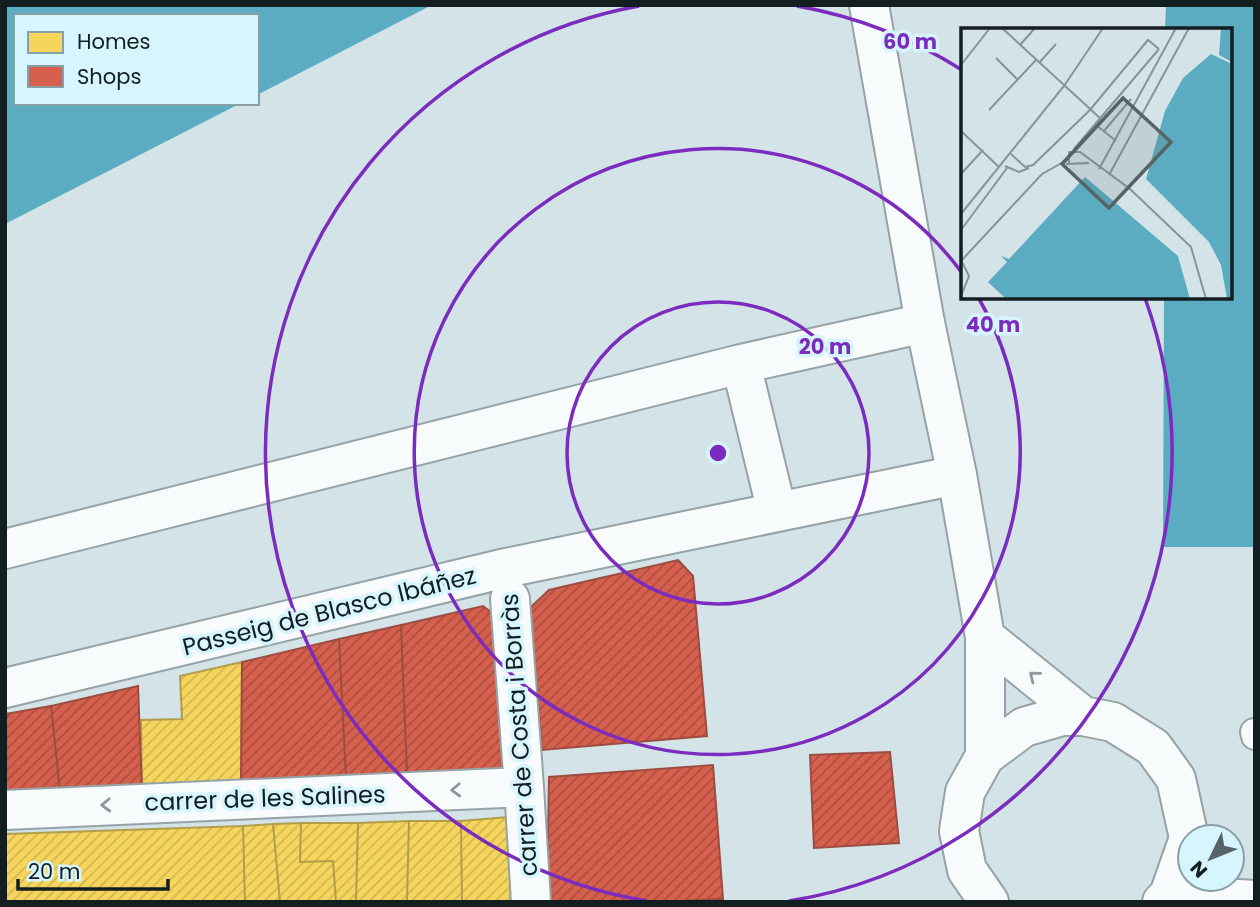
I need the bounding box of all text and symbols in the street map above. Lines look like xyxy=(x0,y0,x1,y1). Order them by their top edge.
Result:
legend xyxy=(14,14,259,105)
text: Homes xyxy=(77,27,151,56)
text: 60 m xyxy=(883,27,937,56)
inset map xyxy=(961,28,1232,299)
text: Shops xyxy=(77,62,141,91)
text: 40 m xyxy=(966,310,1020,339)
text: 20 m xyxy=(799,332,851,361)
centre of rings xyxy=(706,441,730,465)
street label: Passeig de Blasco Ibáñez xyxy=(179,559,479,663)
street label: carrer de Costa i Borràs xyxy=(493,593,545,877)
one-way arrow xyxy=(1029,672,1041,685)
street label: carrer de les Salines xyxy=(144,777,386,819)
one-way arrow xyxy=(450,782,461,797)
one-way arrow xyxy=(101,798,112,813)
north arrow xyxy=(1176,823,1246,893)
scale bar xyxy=(18,848,168,892)
text: N xyxy=(1184,855,1214,884)
text: 20 m xyxy=(28,857,81,886)

